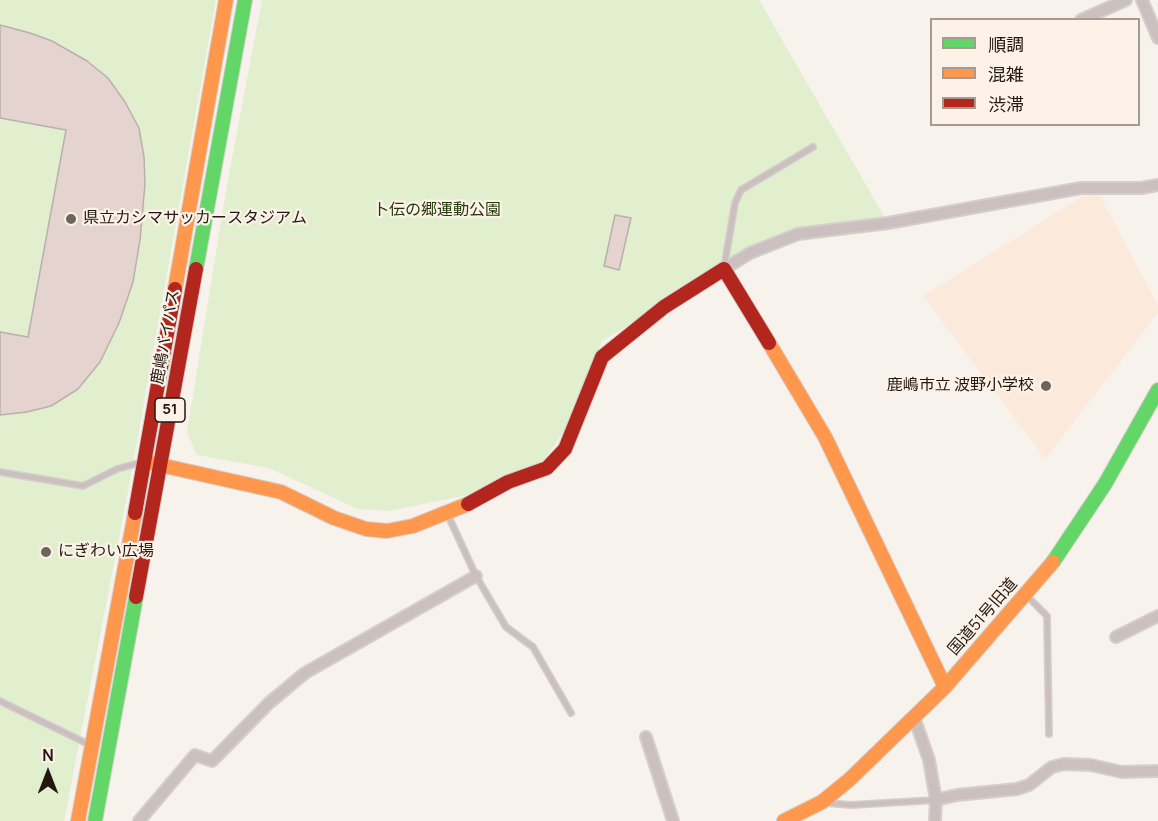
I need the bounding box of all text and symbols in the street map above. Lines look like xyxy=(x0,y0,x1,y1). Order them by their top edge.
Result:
legend xyxy=(930,18,1140,126)
text: 順調 xyxy=(988,32,1024,56)
text: 混雑 xyxy=(988,62,1024,86)
text: 渋滞 xyxy=(988,92,1024,116)
park label: 卜伝の郷運動公園 xyxy=(373,201,501,221)
place label: 県立カシマサッカースタジアム xyxy=(83,209,307,229)
marker: 県立カシマサッカースタジアム xyxy=(64,212,78,226)
street label: 鹿嶋バイパス xyxy=(148,288,184,386)
place label: 鹿嶋市立 波野小学校 xyxy=(887,376,1034,396)
marker: 鹿嶋市立 波野小学校 xyxy=(1039,379,1053,393)
road number: 51 xyxy=(155,398,185,422)
place label: にぎわい広場 xyxy=(58,542,154,562)
marker: にぎわい広場 xyxy=(39,545,53,559)
street label: 国道51号旧道 xyxy=(944,575,1022,659)
north arrow xyxy=(18,743,78,803)
text: N xyxy=(42,744,54,766)

